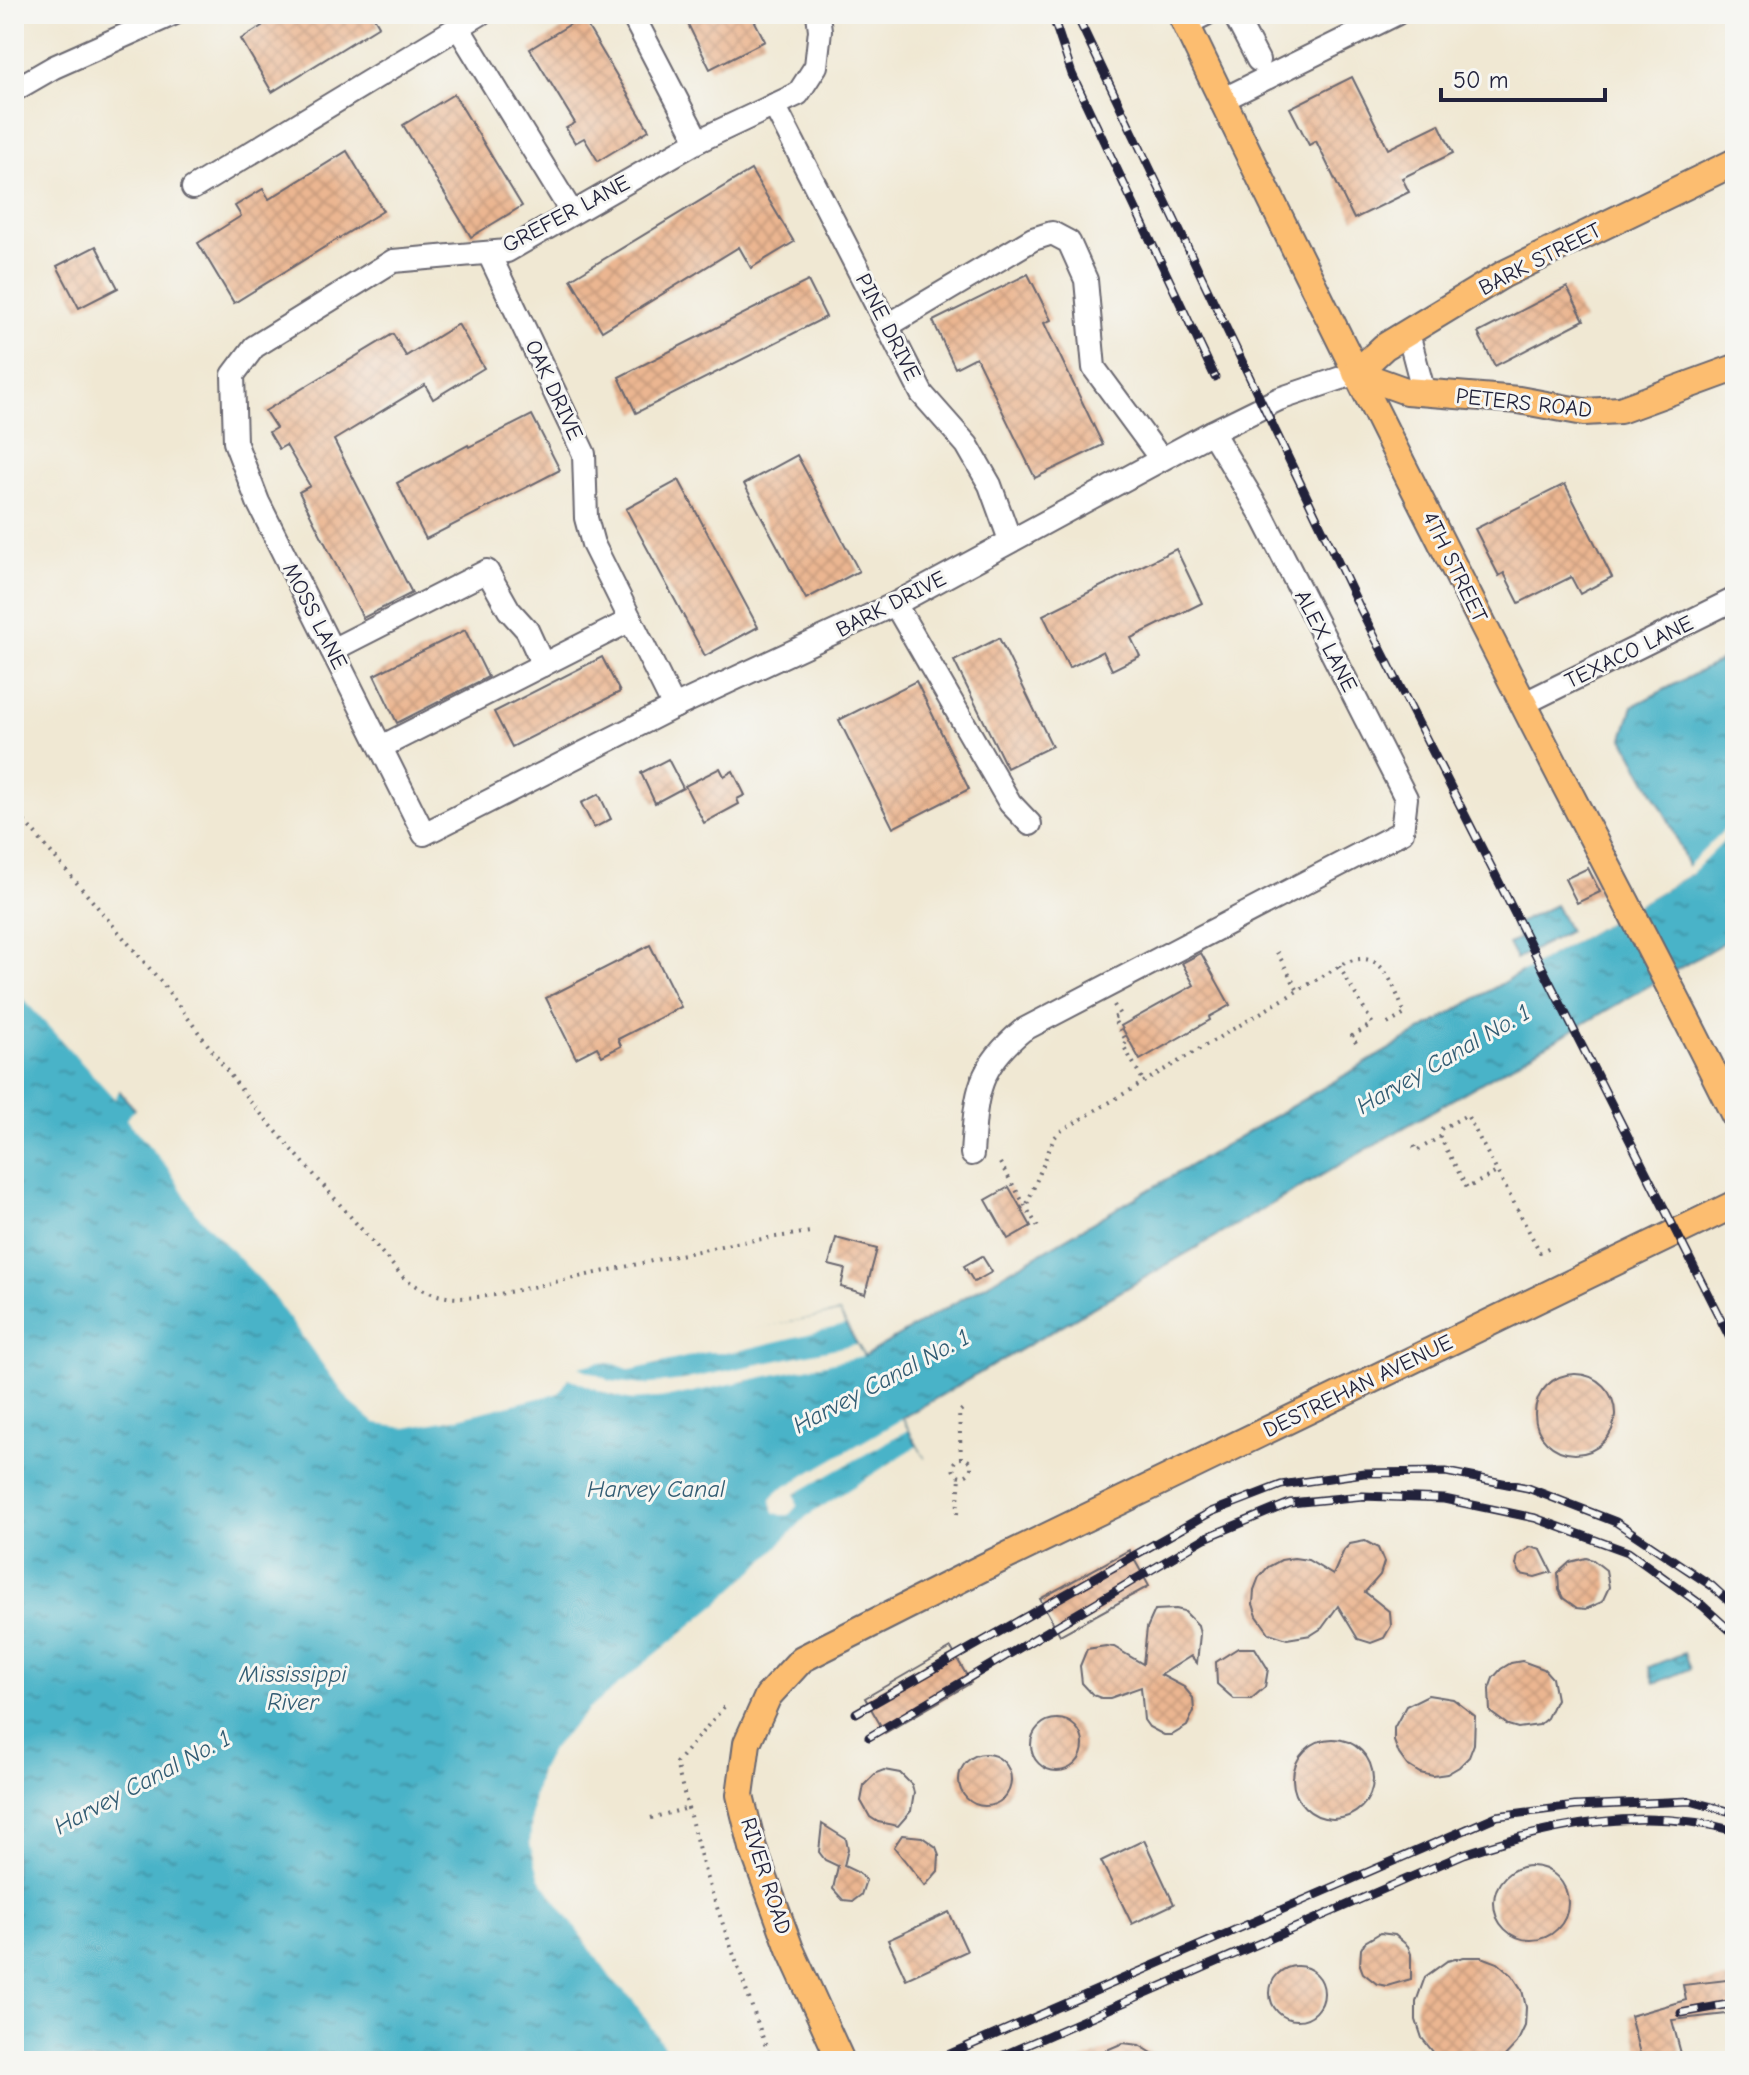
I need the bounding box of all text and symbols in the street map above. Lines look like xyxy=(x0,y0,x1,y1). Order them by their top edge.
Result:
scale bar xyxy=(1441,52,1605,102)
text: 50 m xyxy=(1453,66,1509,94)
street label: GREFER LANE xyxy=(498,170,634,258)
street label: BARK STREET xyxy=(1474,217,1606,301)
street label: PINE DRIVE xyxy=(850,269,926,385)
street label: OAK DRIVE xyxy=(520,336,588,444)
street label: PETERS ROAD xyxy=(1455,383,1593,423)
street label: 4TH STREET xyxy=(1417,507,1493,627)
street label: MOSS LANE xyxy=(277,559,353,673)
street label: BARK DRIVE xyxy=(832,565,950,643)
street label: ALEX LANE xyxy=(1289,586,1363,696)
street label: TEXACO LANE xyxy=(1561,610,1697,694)
water label: Harvey Canal No. 1 xyxy=(1351,998,1535,1120)
water label: Harvey Canal No. 1 xyxy=(788,1323,974,1439)
street label: DESTREHAN AVENUE xyxy=(1259,1329,1457,1443)
water label: Harvey Canal xyxy=(587,1475,726,1503)
water label: Mississippi River xyxy=(238,1660,347,1716)
water label: Harvey Canal No. 1 xyxy=(49,1724,235,1840)
street label: RIVER ROAD xyxy=(735,1814,797,1938)

